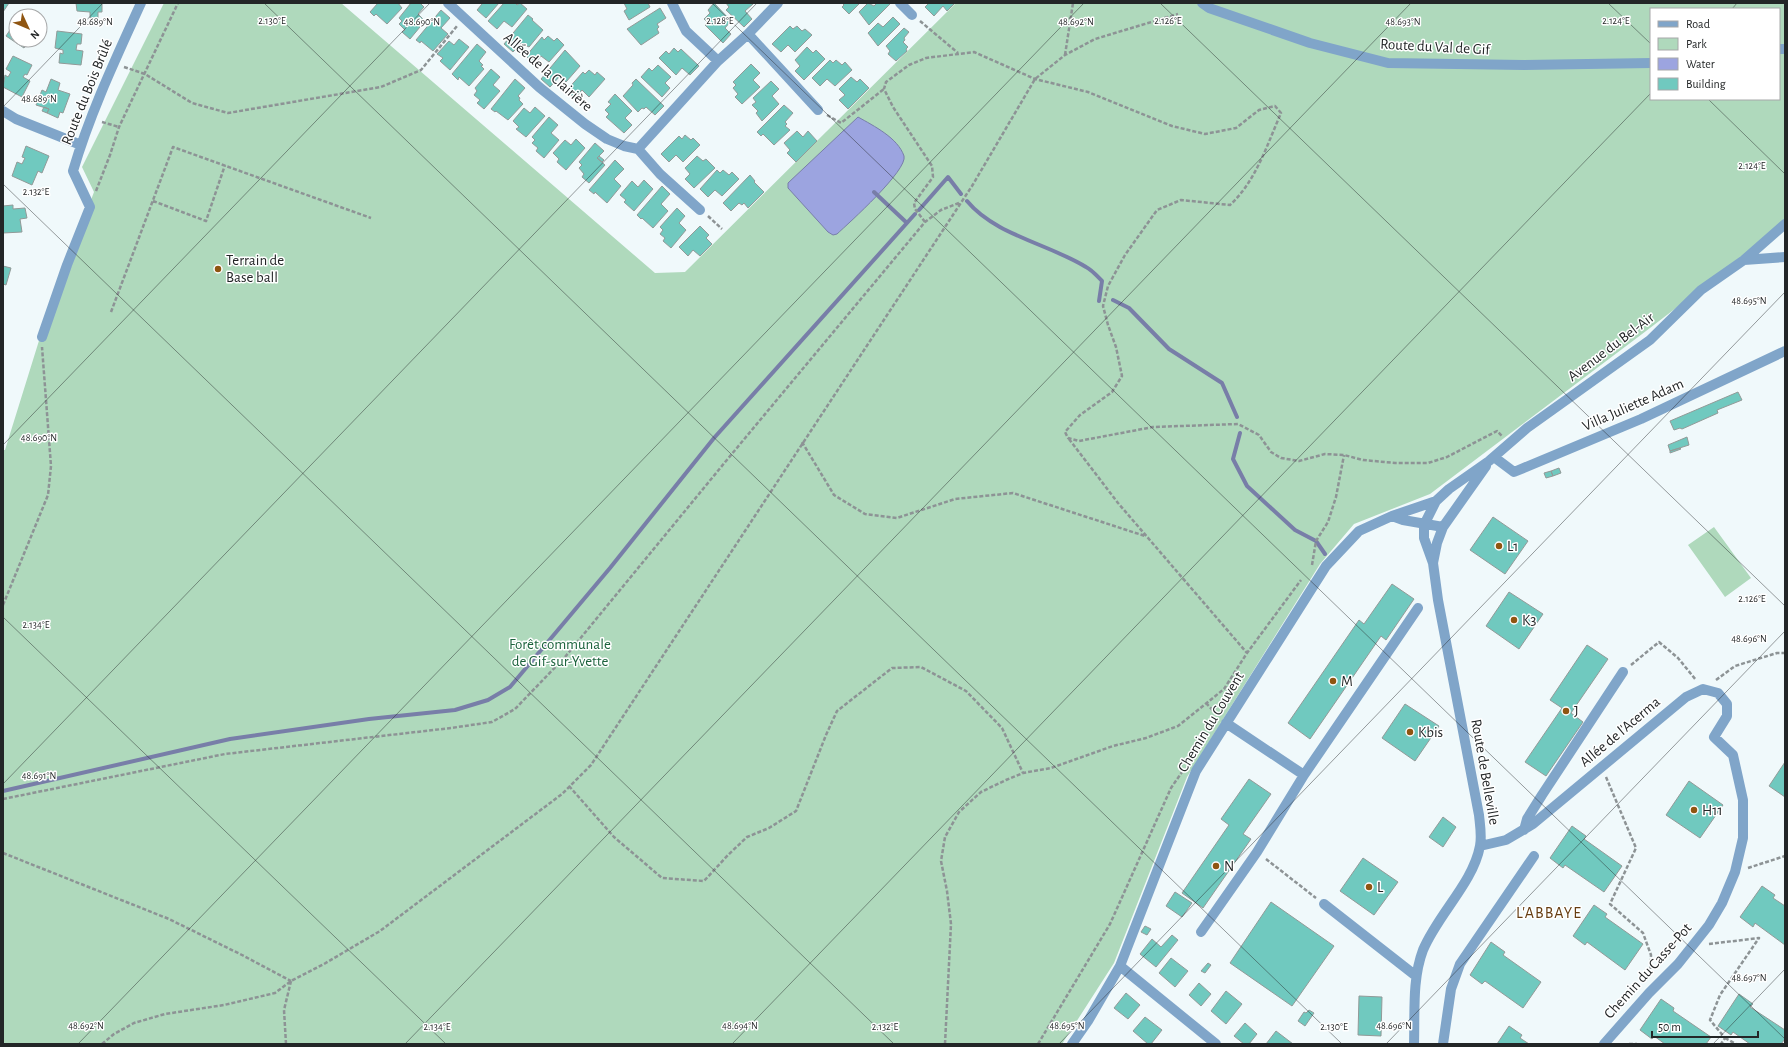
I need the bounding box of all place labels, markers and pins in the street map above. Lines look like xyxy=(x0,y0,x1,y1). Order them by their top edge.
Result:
place label: Terrain de Base ball xyxy=(226,253,284,285)
marker: Terrain de Base ball xyxy=(213,264,223,274)
place label: L1 xyxy=(1507,539,1518,554)
marker: L1 xyxy=(1494,541,1504,551)
place label: K3 xyxy=(1522,613,1536,628)
marker: K3 xyxy=(1509,615,1519,625)
place label: M xyxy=(1341,674,1353,689)
marker: M xyxy=(1328,676,1338,686)
place label: J xyxy=(1574,704,1579,719)
marker: J xyxy=(1561,706,1571,716)
place label: Kbis xyxy=(1418,725,1443,740)
marker: Kbis xyxy=(1405,727,1415,737)
place label: H11 xyxy=(1702,803,1723,818)
marker: H11 xyxy=(1689,805,1699,815)
place label: N xyxy=(1224,859,1234,874)
marker: N xyxy=(1211,861,1221,871)
place label: L xyxy=(1377,880,1384,895)
marker: L xyxy=(1364,882,1374,892)

